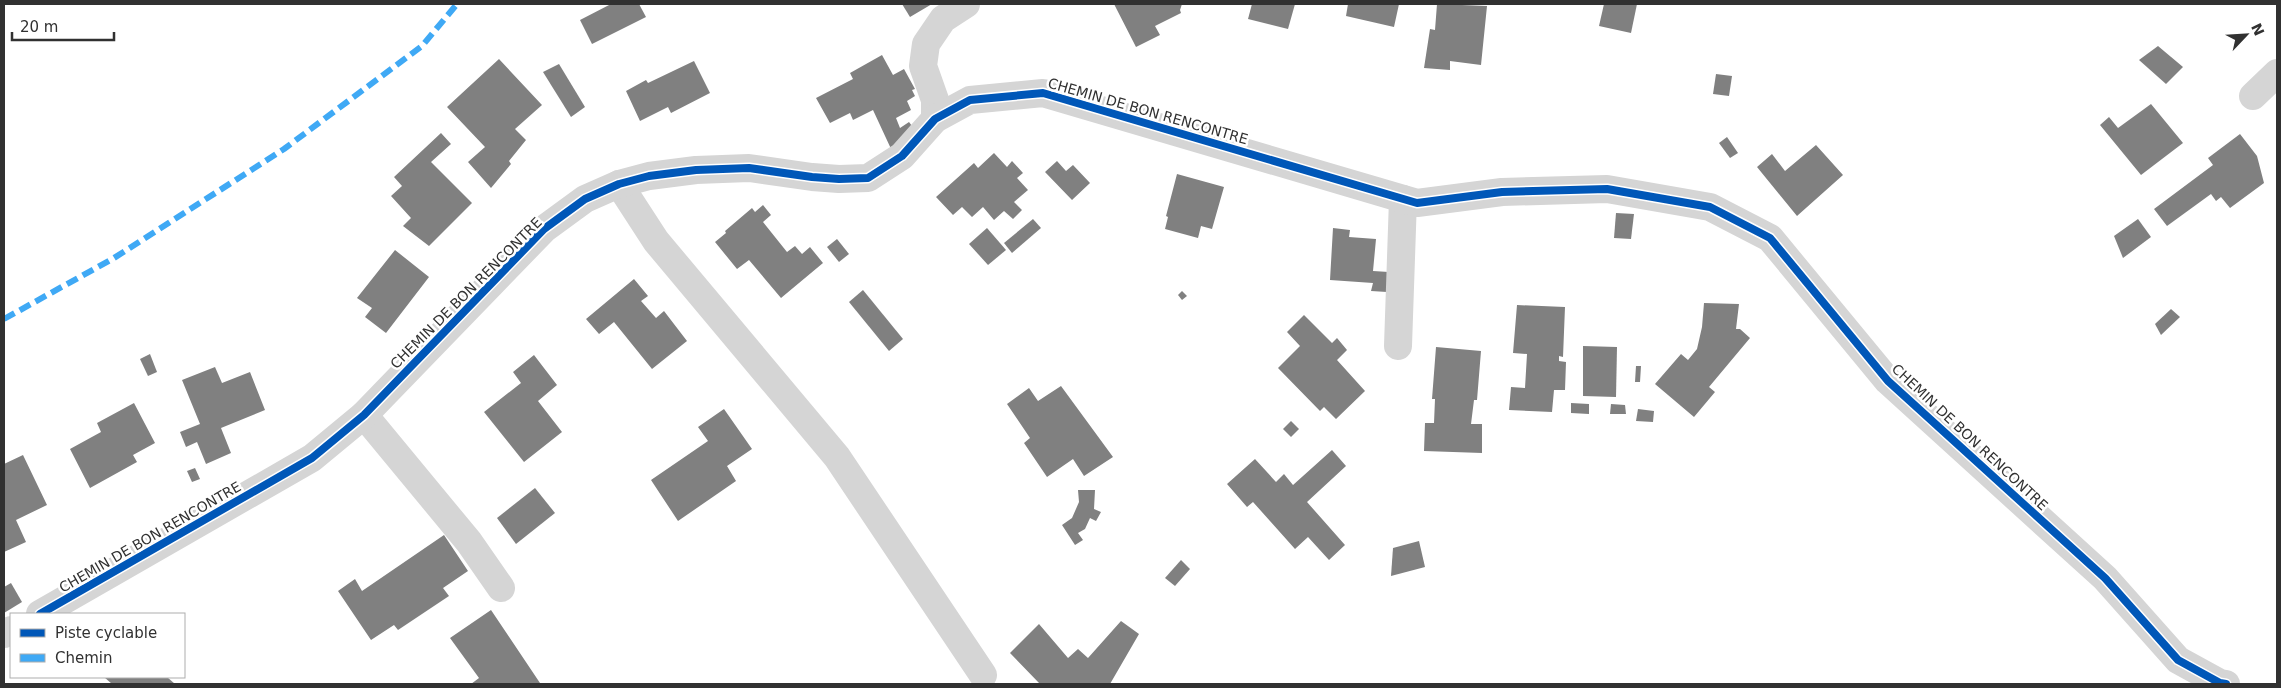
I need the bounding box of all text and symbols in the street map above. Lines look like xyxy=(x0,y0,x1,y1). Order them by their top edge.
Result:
scale bar xyxy=(12,10,115,42)
north arrow xyxy=(2221,10,2271,60)
text: 20 m xyxy=(20,18,58,36)
text: N xyxy=(2248,21,2268,38)
street label: CHEMIN DE BON RENCONTRE xyxy=(1046,75,1250,147)
street label: CHEMIN DE BON RENCONTRE xyxy=(387,214,545,372)
street label: CHEMIN DE BON RENCONTRE xyxy=(1889,361,2051,513)
street label: CHEMIN DE BON RENCONTRE xyxy=(56,478,244,596)
legend xyxy=(10,613,185,678)
text: Piste cyclable xyxy=(55,624,157,642)
text: Chemin xyxy=(55,649,113,667)

